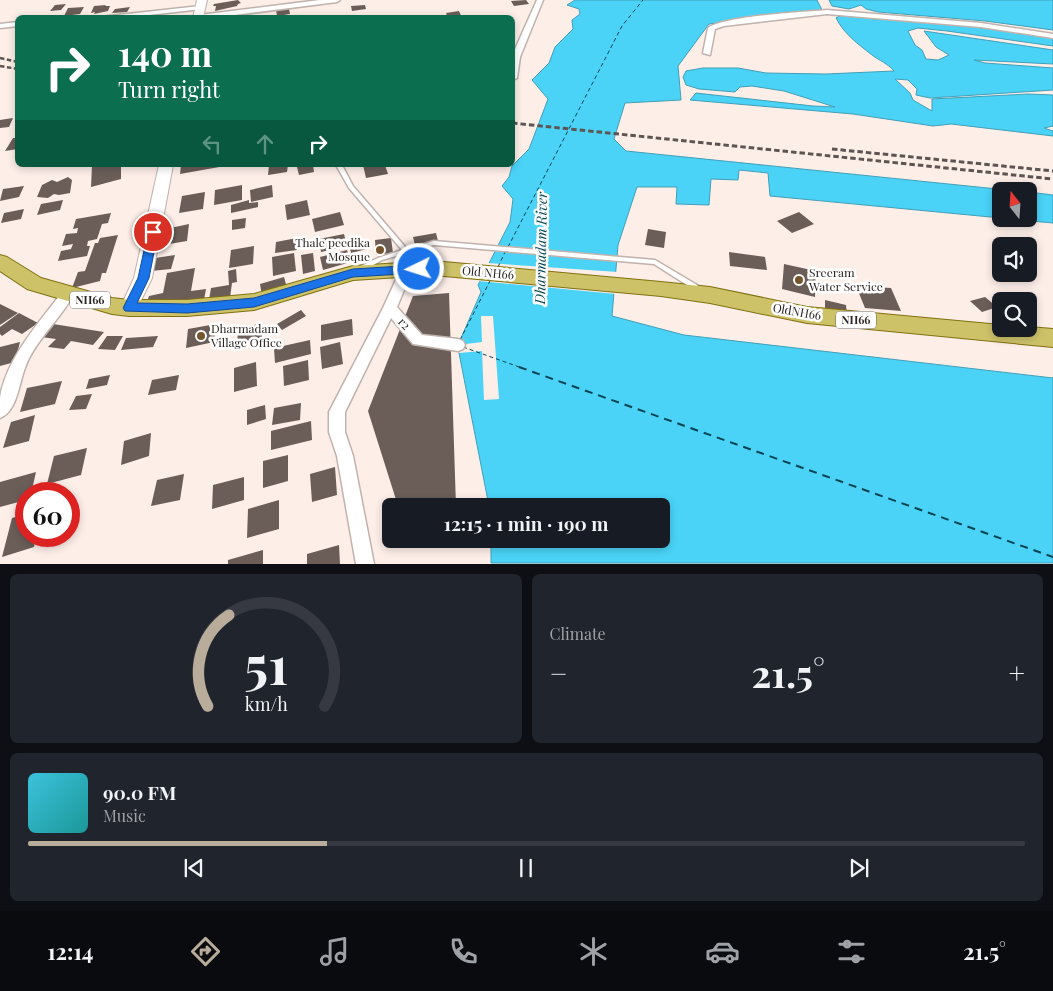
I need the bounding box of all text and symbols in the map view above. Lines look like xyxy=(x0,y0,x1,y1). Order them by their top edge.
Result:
text: 140 m xyxy=(118,29,212,76)
icon: right xyxy=(35,35,100,100)
text: Turn right xyxy=(118,74,220,104)
icon: left xyxy=(198,130,226,158)
icon: ahead xyxy=(251,130,279,158)
icon: right xyxy=(304,130,332,158)
north arrow xyxy=(992,182,1038,228)
map controls xyxy=(992,182,1037,337)
water label: Dharmadam River xyxy=(530,191,551,305)
pin xyxy=(132,211,174,253)
icon: arrive xyxy=(139,218,167,246)
place label: Thale peedika Mosque xyxy=(295,234,370,264)
button: sound xyxy=(992,237,1037,282)
position arrow xyxy=(392,242,444,294)
marker: Thale peedika Mosque xyxy=(374,244,386,256)
street label: Old NH66 xyxy=(461,262,515,282)
place label: Sreeram Water Service xyxy=(808,264,883,294)
marker: Sreeram Water Service xyxy=(793,274,805,286)
road number: NH66 xyxy=(70,292,110,308)
button: search xyxy=(992,292,1037,337)
street label: OldNH66 xyxy=(772,299,823,323)
road number: NH66 xyxy=(836,312,876,328)
street label: r2 xyxy=(395,314,415,333)
place label: Dharmadam Village Office xyxy=(210,320,282,350)
marker: Dharmadam Village Office xyxy=(195,330,207,342)
speed limit sign: 60 xyxy=(15,482,80,547)
text: 12:15 · 1 min · 190 m xyxy=(444,510,608,536)
text: Climate xyxy=(550,623,606,644)
text: 51 xyxy=(244,629,288,698)
text: 21.5° xyxy=(751,647,825,698)
text: − xyxy=(550,654,568,691)
text: + xyxy=(1009,654,1025,691)
text: km/h xyxy=(244,692,288,715)
text: 90.0 FM xyxy=(103,779,176,805)
text: Music xyxy=(103,805,146,826)
icon: previous xyxy=(180,854,208,882)
icon: pause xyxy=(512,854,540,882)
icon: next xyxy=(845,854,873,882)
icon: directions xyxy=(188,934,223,969)
icon: music xyxy=(317,934,352,969)
icon: phone xyxy=(446,934,481,969)
icon: climate xyxy=(576,934,611,969)
icon: car xyxy=(705,934,740,969)
icon: filters xyxy=(834,934,869,969)
text: 12:14 xyxy=(47,936,93,966)
text: 21.5° xyxy=(963,936,1006,966)

